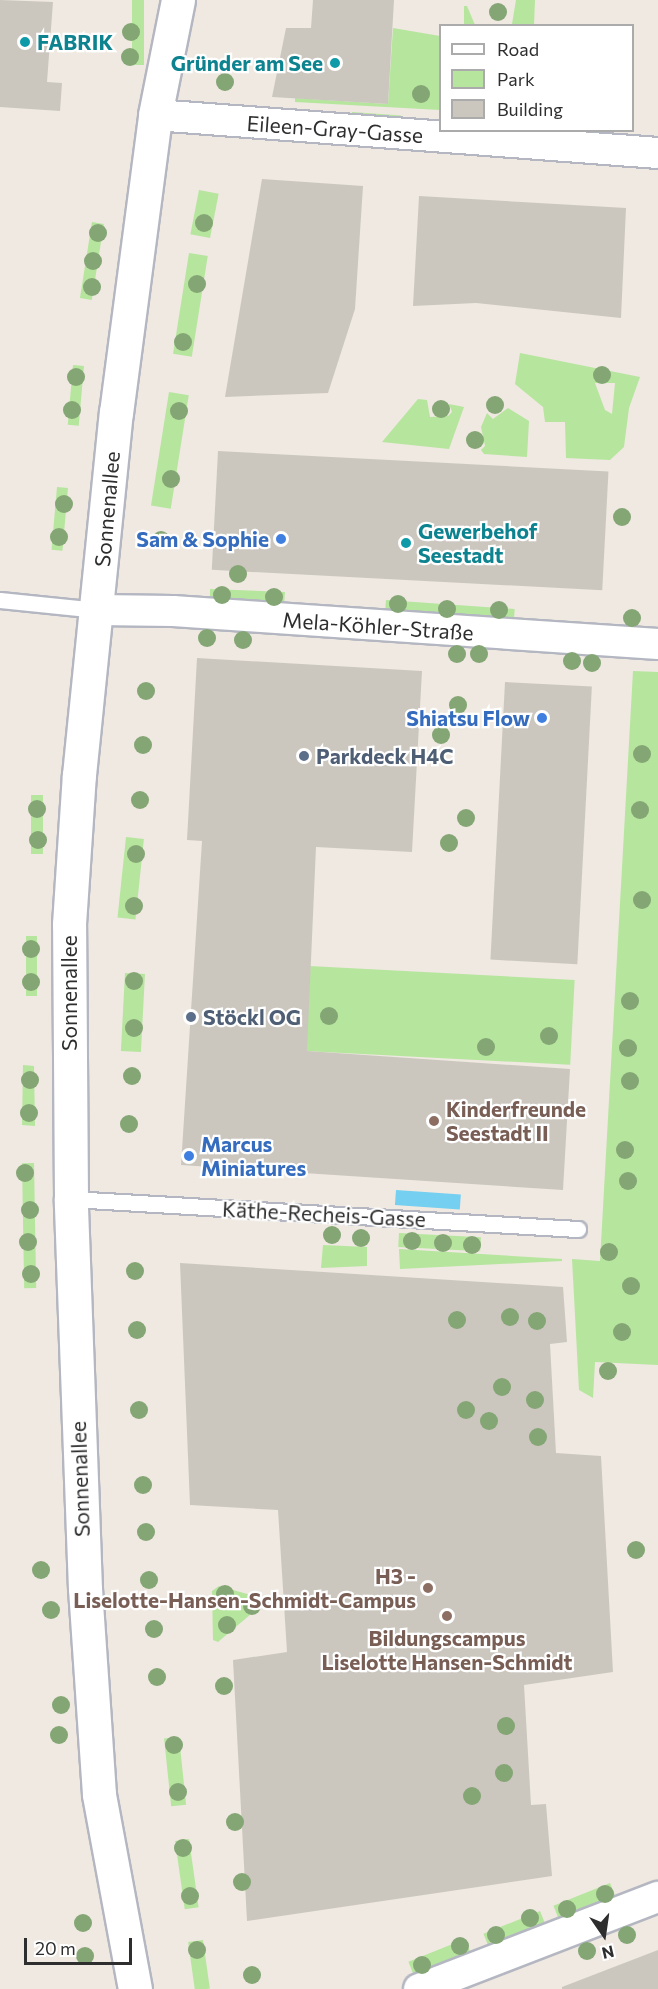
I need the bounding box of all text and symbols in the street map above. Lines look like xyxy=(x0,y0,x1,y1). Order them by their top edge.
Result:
legend xyxy=(439,24,634,132)
place label: FABRIK xyxy=(37,29,113,55)
marker: FABRIK xyxy=(18,35,32,49)
text: Road xyxy=(497,38,539,60)
place label: Gründer am See xyxy=(171,50,323,76)
marker: Gründer am See xyxy=(328,56,342,70)
text: Park xyxy=(497,68,535,90)
text: Building xyxy=(497,98,563,120)
street label: Eileen-Gray-Gasse xyxy=(246,110,424,148)
street label: Sonnenallee xyxy=(89,450,125,568)
place label: Gewerbehof Seestadt xyxy=(418,518,537,568)
place label: Sam & Sophie xyxy=(136,526,269,552)
marker: Sam & Sophie xyxy=(274,532,288,546)
marker: Gewerbehof Seestadt xyxy=(399,536,413,550)
street label: Mela-Köhler-Straße xyxy=(282,607,474,645)
place label: Shiatsu Flow xyxy=(406,705,530,731)
marker: Shiatsu Flow xyxy=(535,711,549,725)
place label: Parkdeck H4C xyxy=(316,743,454,769)
marker: Parkdeck H4C xyxy=(297,749,311,763)
street label: Sonnenallee xyxy=(56,935,82,1051)
place label: Stöckl OG xyxy=(203,1004,301,1030)
marker: Stöckl OG xyxy=(184,1010,198,1024)
place label: Kinderfreunde Seestadt II xyxy=(446,1096,586,1146)
marker: Kinderfreunde Seestadt II xyxy=(427,1114,441,1128)
place label: Marcus Miniatures xyxy=(201,1131,306,1181)
marker: Marcus Miniatures xyxy=(182,1149,196,1163)
street label: Käthe-Recheis-Gasse xyxy=(222,1196,426,1232)
street label: Sonnenallee xyxy=(65,1421,95,1537)
place label: H3 - Liselotte-Hansen-Schmidt-Campus xyxy=(73,1563,416,1613)
marker: H3 - Liselotte-Hansen-Schmidt-Campus xyxy=(421,1581,435,1595)
marker: Bildungscampus Liselotte Hansen-Schmidt xyxy=(440,1609,454,1623)
place label: Bildungscampus Liselotte Hansen-Schmidt xyxy=(322,1625,572,1675)
north arrow xyxy=(574,1905,634,1965)
scale bar xyxy=(27,1926,135,1964)
text: 20 m xyxy=(35,1937,76,1959)
text: N xyxy=(600,1942,616,1964)

